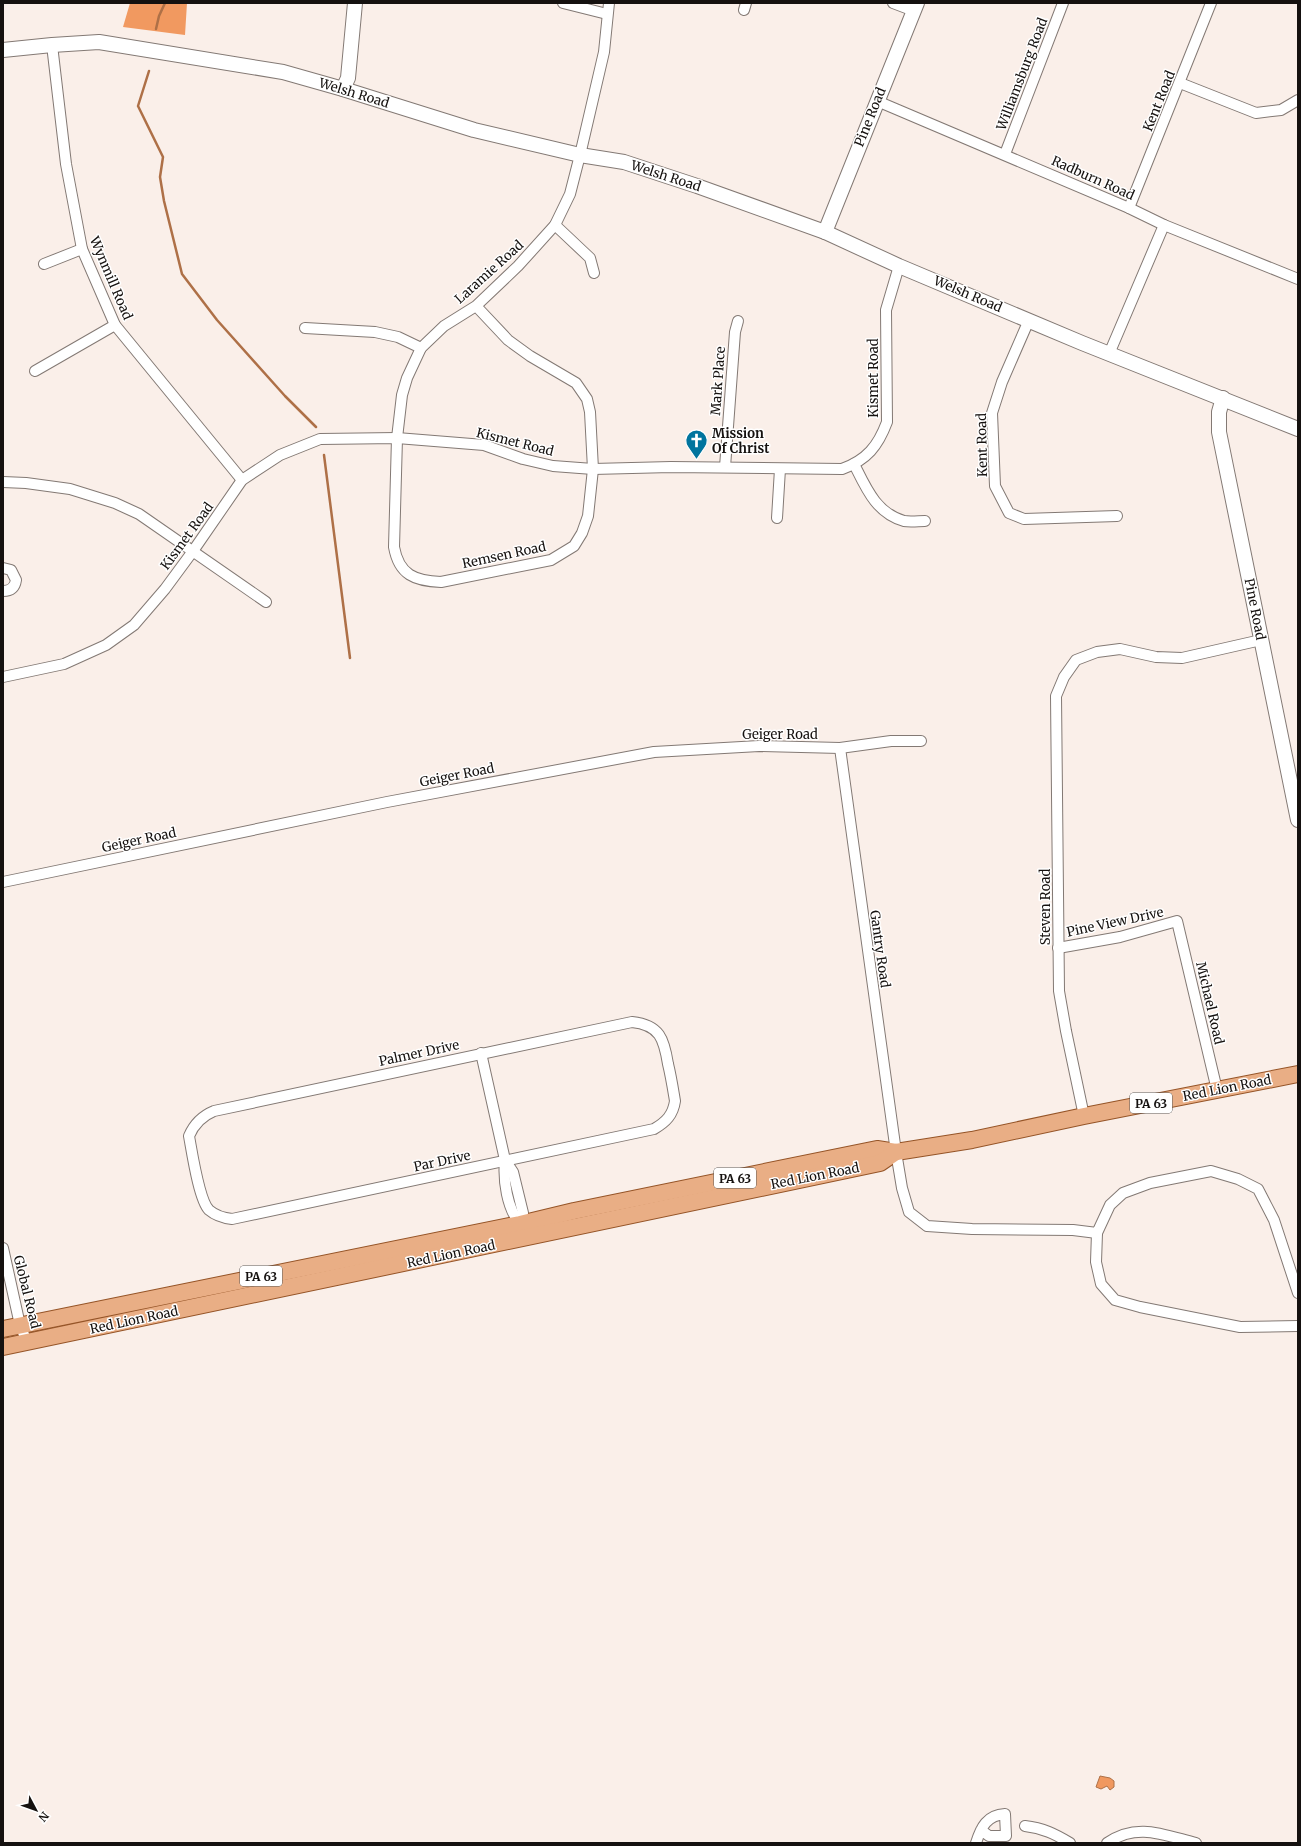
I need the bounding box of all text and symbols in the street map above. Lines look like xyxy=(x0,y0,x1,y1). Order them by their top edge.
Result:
street label: Williamsburg Road xyxy=(992,15,1051,134)
street label: Kent Road xyxy=(1139,68,1179,134)
street label: Welsh Road xyxy=(316,74,391,112)
street label: Pine Road xyxy=(850,85,890,149)
street label: Radburn Road xyxy=(1049,152,1137,204)
street label: Welsh Road xyxy=(628,156,703,195)
street label: Wynmill Road xyxy=(85,233,136,322)
street label: Laramie Road xyxy=(451,237,527,307)
street label: Welsh Road xyxy=(930,272,1005,316)
street label: Kismet Road xyxy=(865,338,882,418)
street label: Mark Place xyxy=(707,346,729,416)
street label: Kent Road xyxy=(973,413,991,477)
street label: Kismet Road xyxy=(474,424,556,460)
place label: Mission Of Christ xyxy=(712,425,770,457)
church icon: Mission Of Christ xyxy=(683,427,709,460)
street label: Kismet Road xyxy=(157,499,217,573)
street label: Remsen Road xyxy=(461,538,548,572)
street label: Pine Road xyxy=(1241,577,1269,641)
street label: Geiger Road xyxy=(742,726,818,743)
street label: Geiger Road xyxy=(418,759,496,791)
street label: Geiger Road xyxy=(100,824,178,856)
street label: Steven Road xyxy=(1037,869,1054,945)
street label: Pine View Drive xyxy=(1065,903,1165,941)
street label: Gantry Road xyxy=(866,909,894,989)
street label: Michael Road xyxy=(1192,960,1228,1046)
street label: Palmer Drive xyxy=(377,1036,461,1070)
street label: Red Lion Road xyxy=(1181,1071,1273,1105)
road number: PA 63 xyxy=(1130,1093,1172,1113)
street label: Par Drive xyxy=(412,1147,472,1175)
street label: Red Lion Road xyxy=(769,1159,861,1193)
road number: PA 63 xyxy=(714,1168,756,1188)
street label: Red Lion Road xyxy=(405,1236,497,1272)
street label: Global Road xyxy=(10,1254,44,1330)
road number: PA 63 xyxy=(240,1266,282,1286)
street label: Red Lion Road xyxy=(88,1302,180,1338)
north arrow xyxy=(16,1790,56,1830)
text: N xyxy=(35,1809,52,1825)

